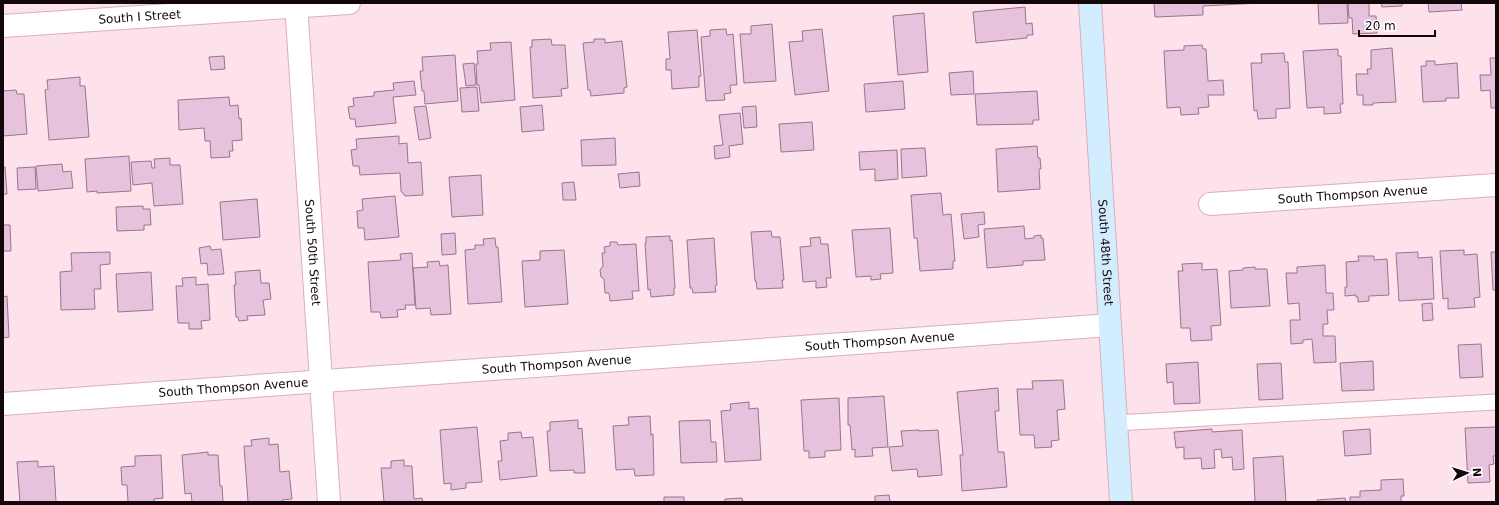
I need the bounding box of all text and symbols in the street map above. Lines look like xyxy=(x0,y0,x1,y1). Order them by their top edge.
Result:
street label: South I Street xyxy=(98,7,182,27)
scale bar xyxy=(1359,12,1435,38)
text: 20 m xyxy=(1365,19,1396,33)
street label: South Thompson Avenue xyxy=(1277,183,1428,206)
street label: South 50th Street xyxy=(302,199,323,306)
street label: South 48th Street xyxy=(1095,199,1116,306)
street label: South Thompson Avenue xyxy=(804,329,955,354)
street label: South Thompson Avenue xyxy=(481,352,632,377)
street label: South Thompson Avenue xyxy=(158,375,309,400)
north arrow xyxy=(1447,453,1487,493)
text: N xyxy=(1470,467,1483,477)

